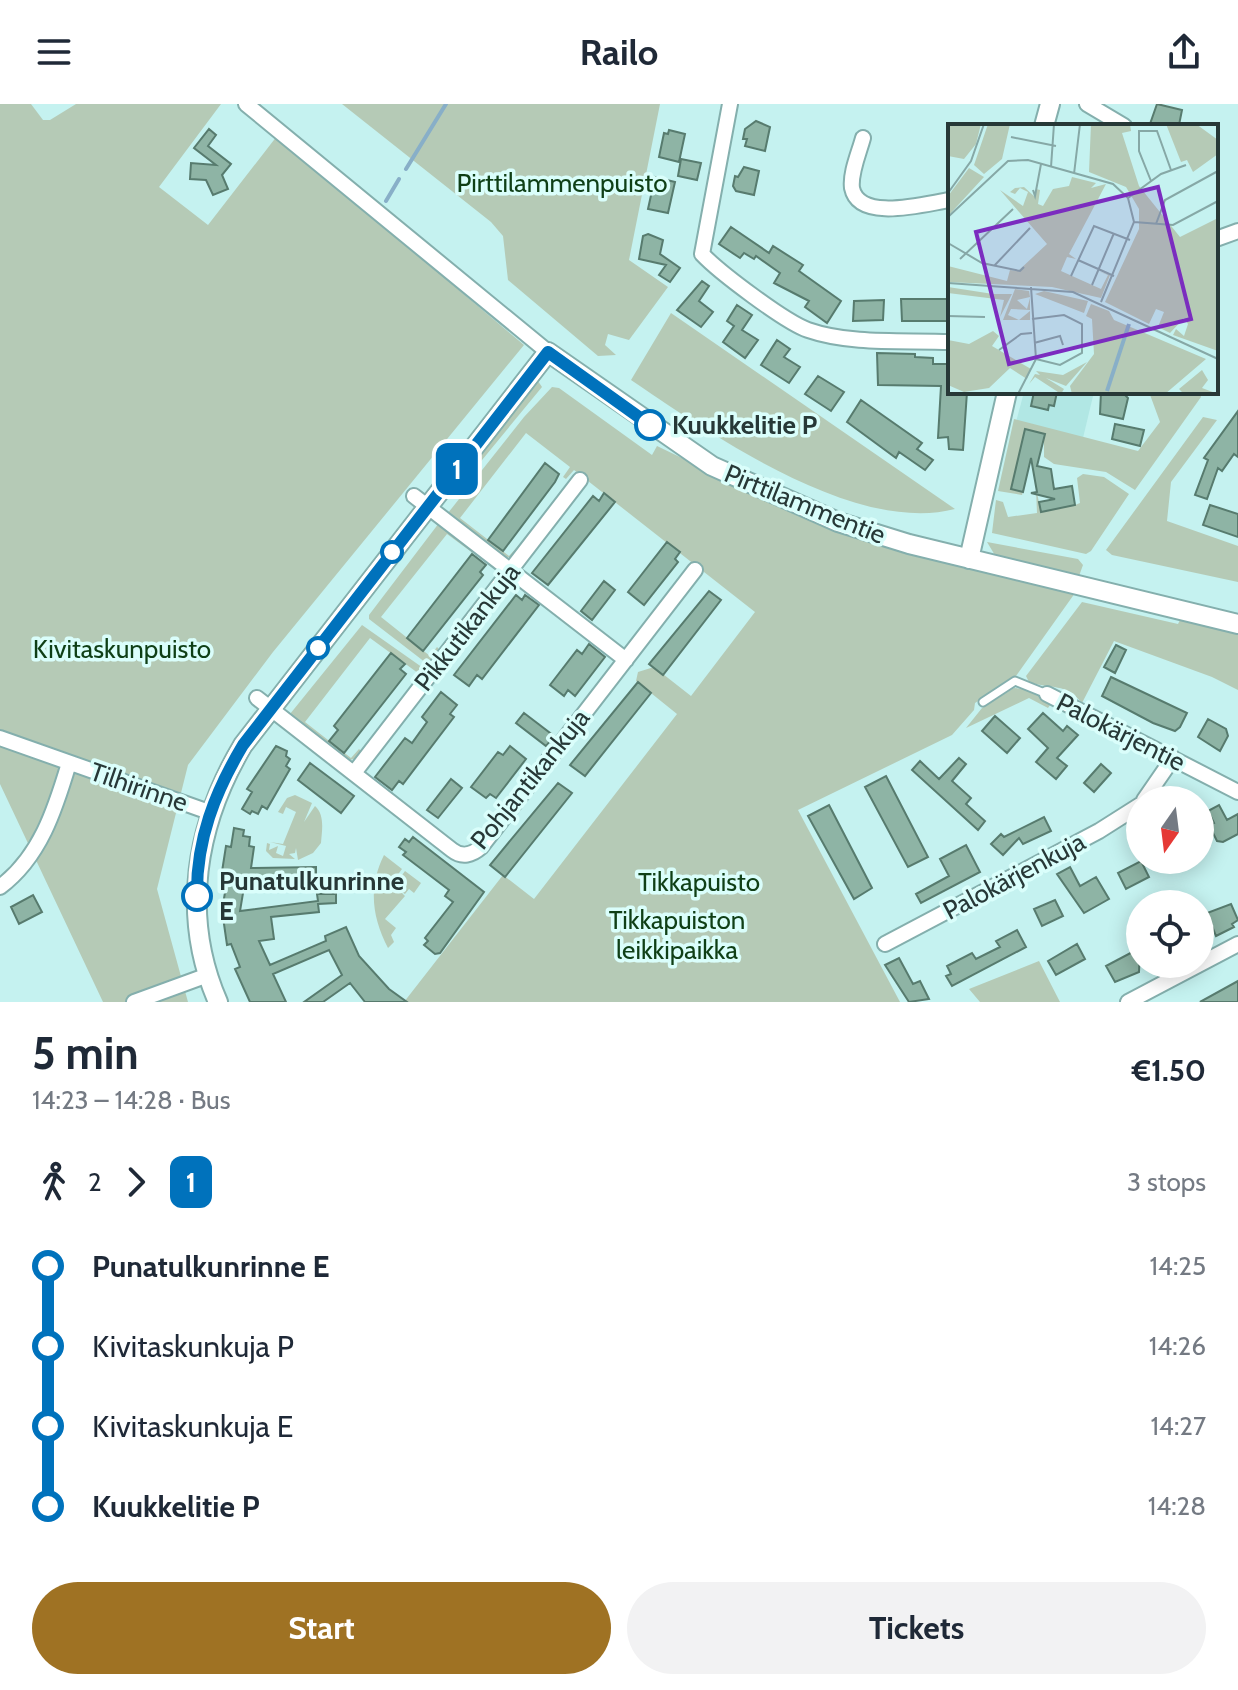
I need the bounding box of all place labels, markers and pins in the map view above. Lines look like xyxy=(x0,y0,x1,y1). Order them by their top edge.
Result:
place label: Kuukkelitie P xyxy=(672,409,817,441)
marker: Kuukkelitie P xyxy=(635,410,665,440)
unlabelled marker xyxy=(381,541,403,563)
unlabelled marker xyxy=(307,637,329,659)
place label: Punatulkunrinne E xyxy=(219,865,404,927)
marker: Punatulkunrinne E xyxy=(182,881,212,911)

